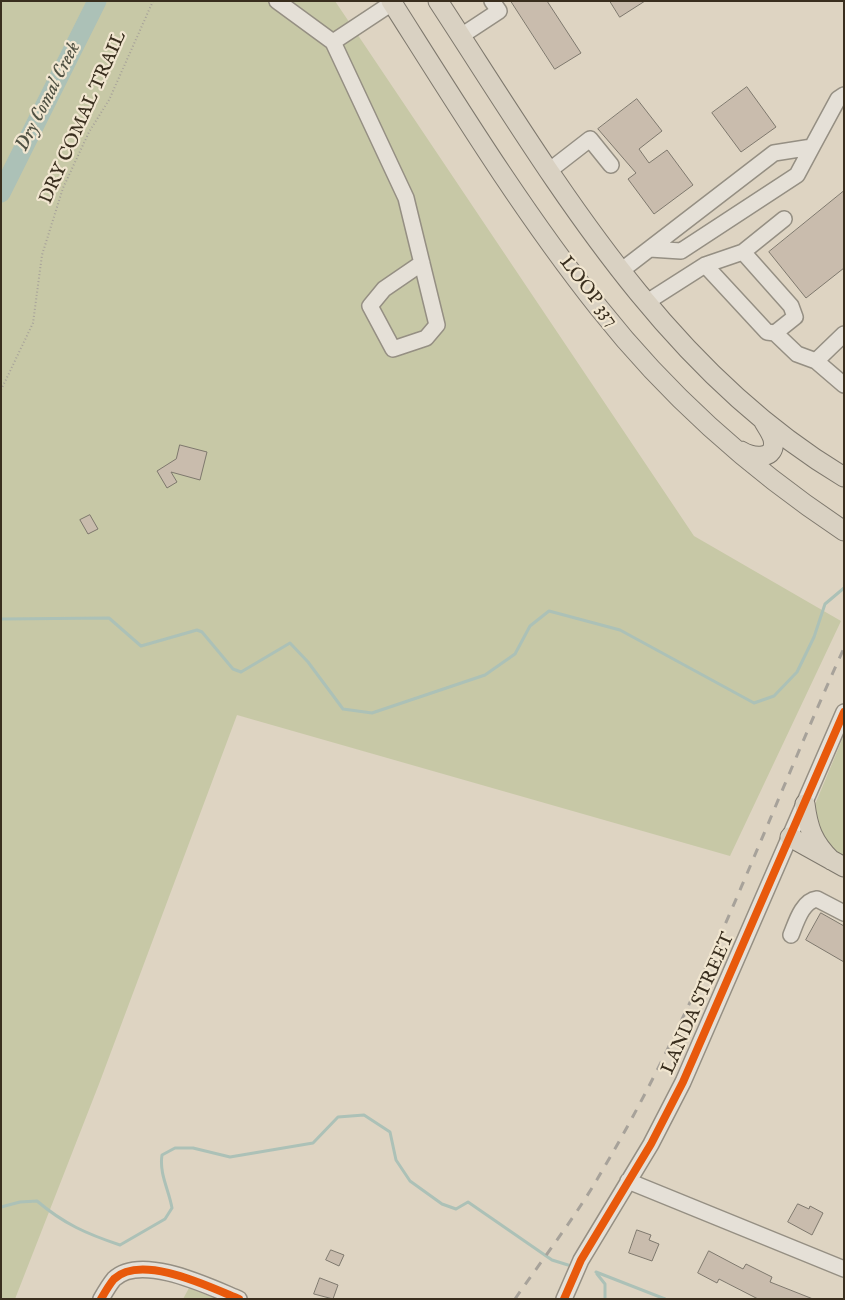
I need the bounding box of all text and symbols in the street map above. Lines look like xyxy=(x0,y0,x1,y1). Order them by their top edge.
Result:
street label: DRY COMAL TRAIL xyxy=(36,28,132,208)
water label: Dry Comal Creek xyxy=(11,39,87,155)
street label: LOOP 337 xyxy=(553,252,623,332)
street label: LANDA STREET xyxy=(658,930,740,1078)

